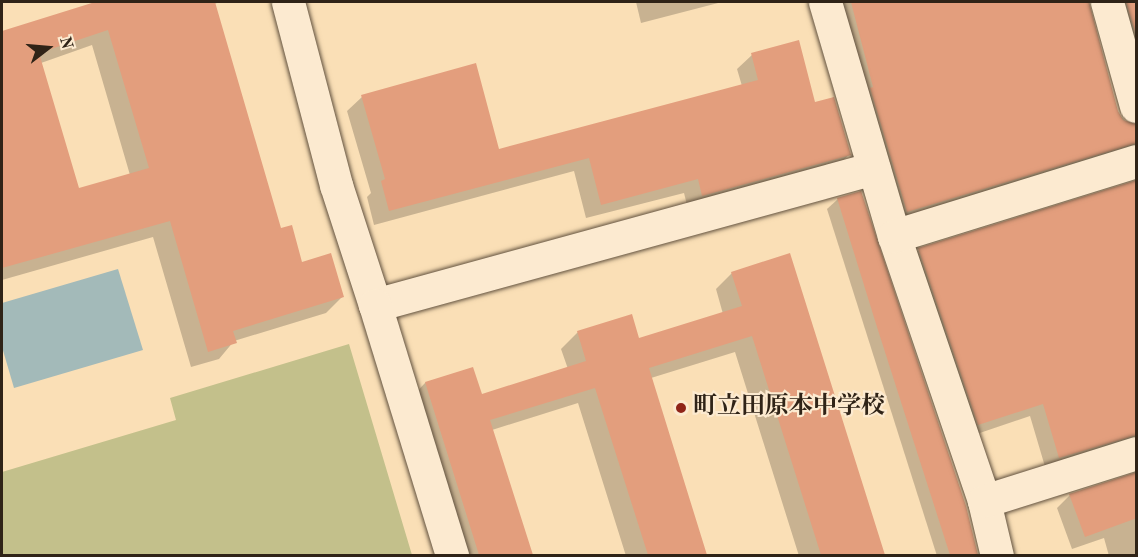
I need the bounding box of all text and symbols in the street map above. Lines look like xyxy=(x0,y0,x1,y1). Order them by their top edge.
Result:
north arrow xyxy=(18,18,78,78)
text: N xyxy=(56,35,75,51)
place label: 町立田原本中学校 xyxy=(693,394,885,422)
marker: 町立田原本中学校 xyxy=(674,401,688,415)

